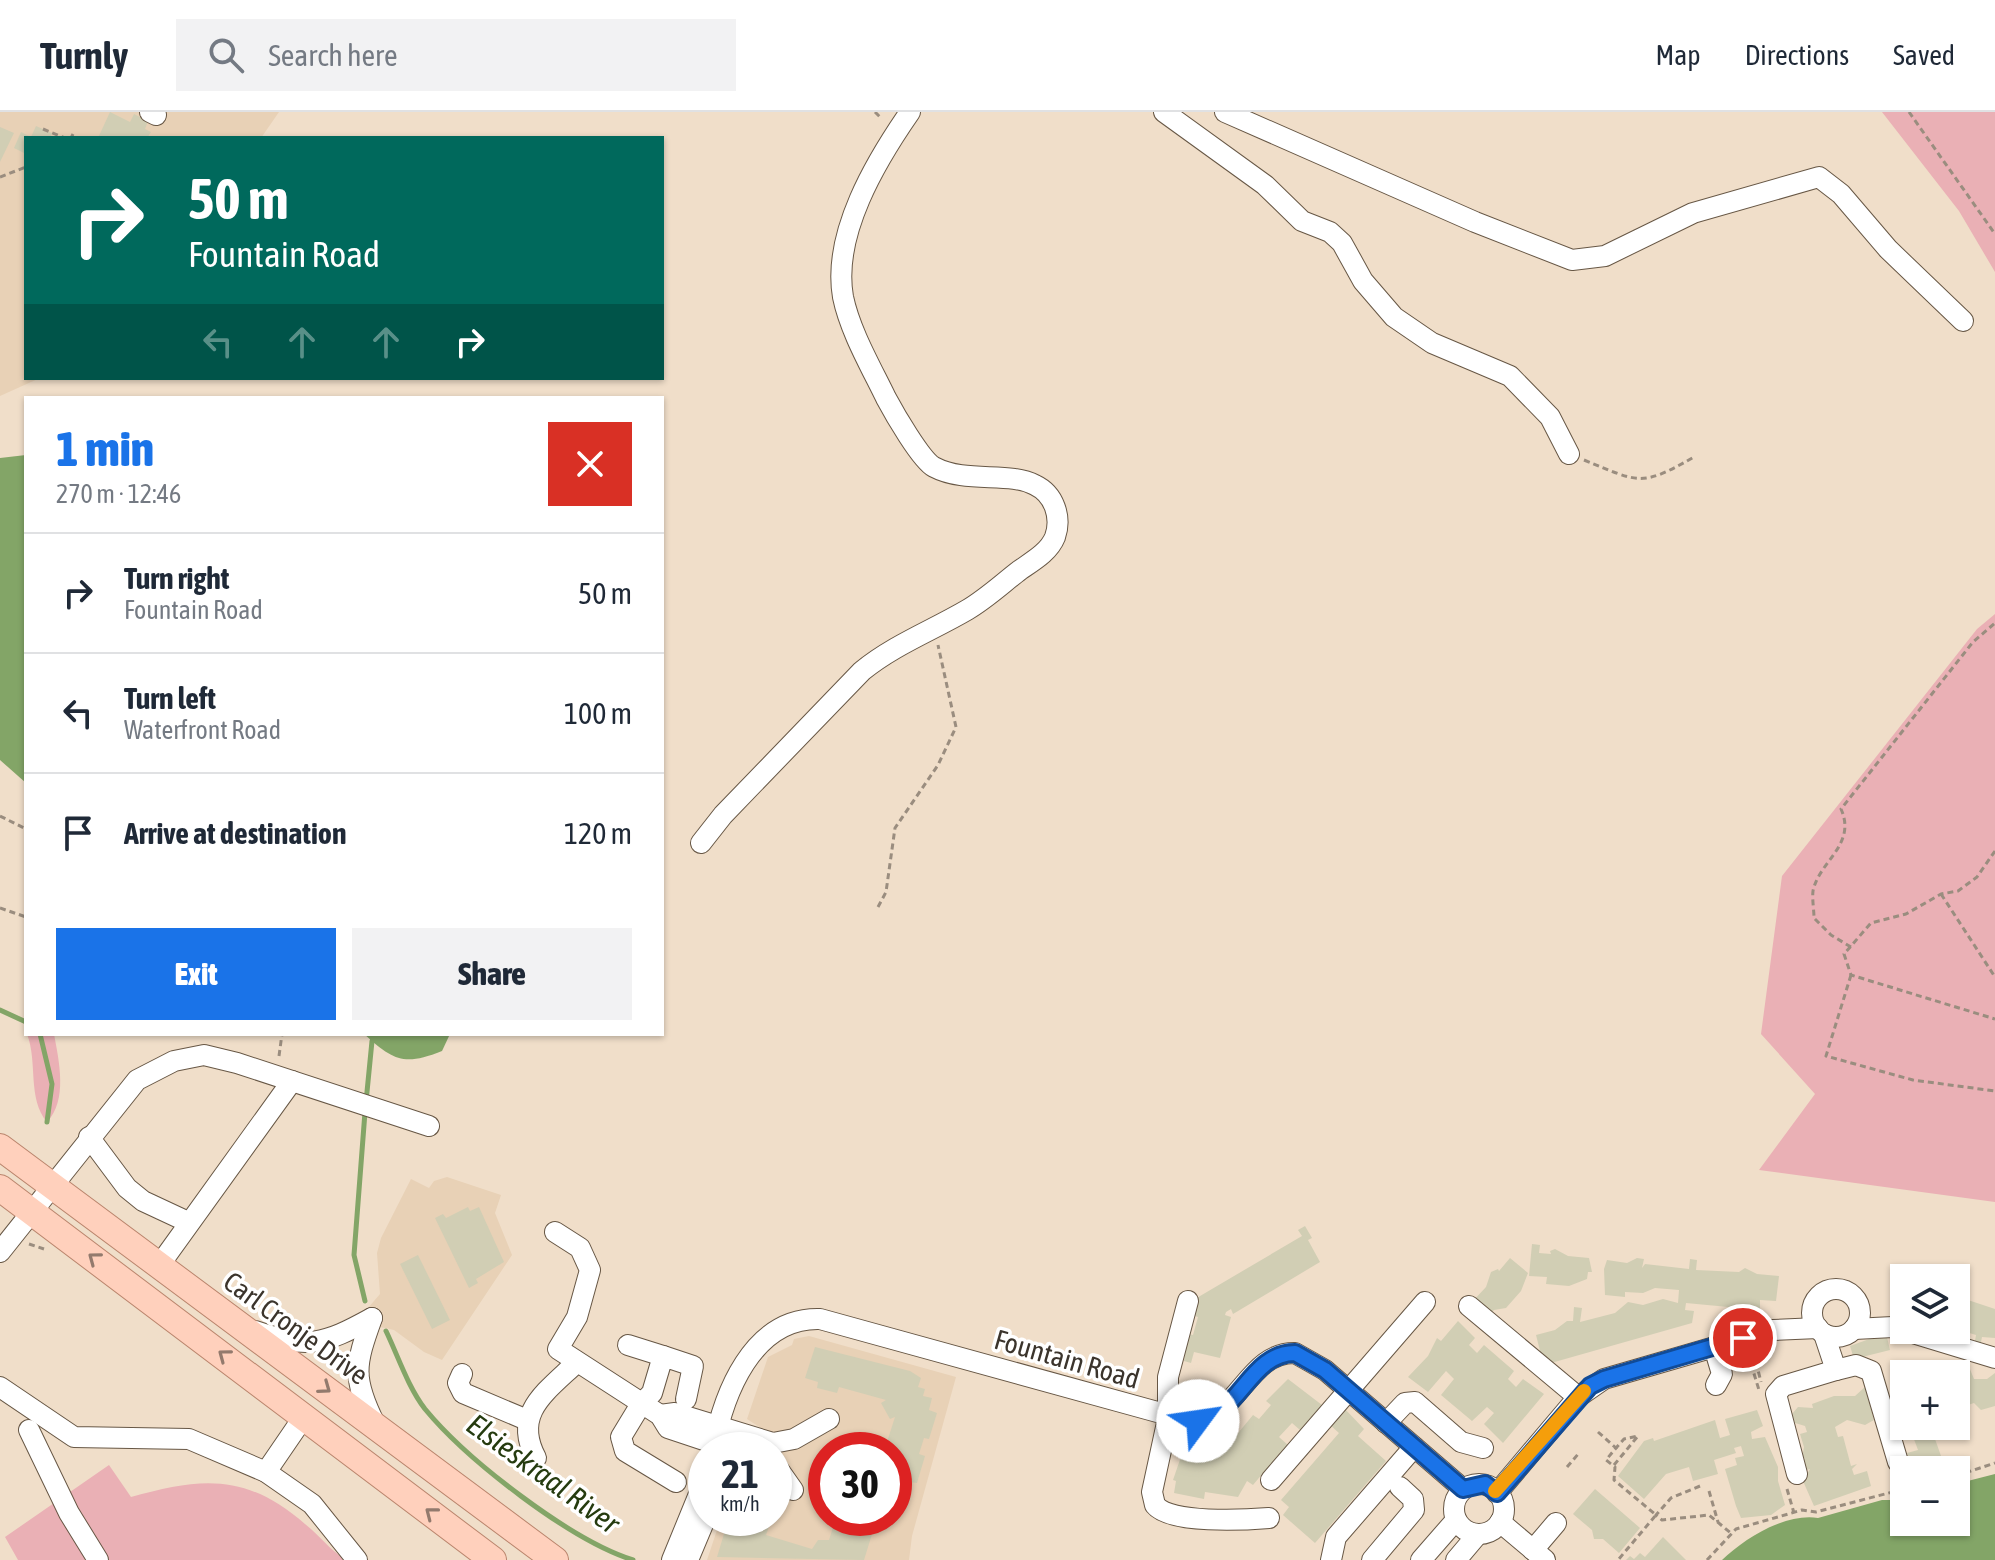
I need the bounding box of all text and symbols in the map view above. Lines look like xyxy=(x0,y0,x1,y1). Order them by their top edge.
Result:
search box xyxy=(176,19,736,91)
icon: search xyxy=(204,33,248,77)
text: Turnly xyxy=(40,34,128,77)
text: Search here xyxy=(268,38,398,72)
text: Map xyxy=(1656,39,1701,71)
text: Directions xyxy=(1745,39,1849,71)
text: Saved xyxy=(1893,39,1955,71)
text: 50 m xyxy=(188,167,289,231)
icon: right xyxy=(56,168,160,272)
text: Fountain Road xyxy=(188,233,380,275)
icon: left xyxy=(196,320,240,364)
icon: ahead xyxy=(280,320,324,364)
icon: ahead xyxy=(364,320,408,364)
icon: right xyxy=(448,320,492,364)
text: 1 min xyxy=(56,421,154,476)
button: close xyxy=(548,422,632,506)
text: 270 m · 12:46 xyxy=(56,479,181,509)
text: Turn right xyxy=(124,561,230,595)
icon: right xyxy=(56,571,100,615)
text: 50 m xyxy=(578,576,632,610)
text: Fountain Road xyxy=(124,595,263,625)
text: Turn left xyxy=(124,681,216,715)
icon: left xyxy=(56,691,100,735)
text: 100 m xyxy=(564,696,632,730)
text: Waterfront Road xyxy=(124,715,281,745)
icon: arrive xyxy=(56,811,100,855)
text: Arrive at destination xyxy=(124,816,346,850)
text: 120 m xyxy=(564,816,632,850)
button: Exit xyxy=(56,928,336,1020)
button: Share xyxy=(352,928,632,1020)
one-way arrow xyxy=(88,1253,102,1268)
map controls xyxy=(1890,1264,1970,1536)
button: layers xyxy=(1890,1264,1970,1344)
street label: Carl Cronje Drive xyxy=(218,1265,374,1391)
pin xyxy=(1709,1304,1777,1372)
icon: arrive xyxy=(1721,1316,1765,1360)
street label: Fountain Road xyxy=(991,1323,1143,1395)
one-way arrow xyxy=(218,1351,233,1365)
button: + xyxy=(1890,1360,1970,1440)
one-way arrow xyxy=(316,1379,331,1393)
position arrow xyxy=(1156,1379,1240,1463)
water label: Elsieskraal River xyxy=(461,1407,627,1541)
speed limit sign: 30 xyxy=(808,1432,912,1536)
text: 21 xyxy=(721,1451,759,1496)
button: − xyxy=(1890,1456,1970,1536)
text: km/h xyxy=(720,1492,760,1515)
one-way arrow xyxy=(425,1508,440,1522)

